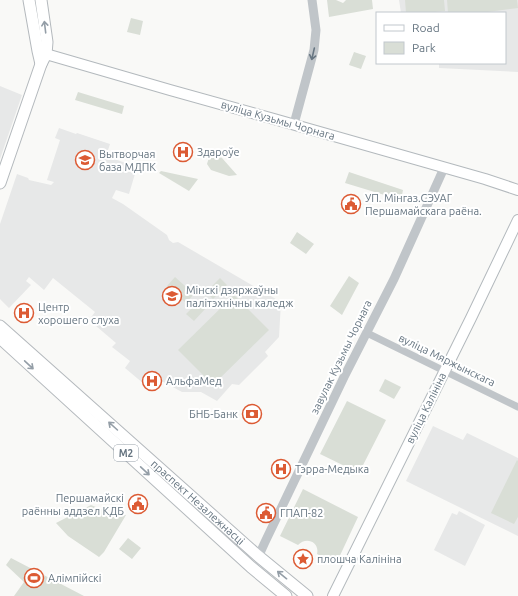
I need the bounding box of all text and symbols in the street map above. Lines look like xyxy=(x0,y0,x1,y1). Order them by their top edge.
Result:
legend xyxy=(376,12,506,64)
one-way arrow xyxy=(41,21,49,34)
text: Road xyxy=(412,21,440,34)
text: Park xyxy=(412,41,436,54)
one-way arrow xyxy=(309,47,316,60)
street label: вуліца Кузьмы Чорнага xyxy=(220,98,336,142)
hospital icon: Здароўе xyxy=(172,141,194,163)
place label: Здароўе xyxy=(197,146,240,158)
place label: Вытворчая база МДПК xyxy=(99,148,156,173)
school or university icon: Вытворчая база МДПК xyxy=(74,149,96,171)
place label: УП. Мінгаз.СЭУАГ Першамайскага раёна. xyxy=(365,192,482,217)
public building icon: УП. Мінгаз.СЭУАГ Першамайскага раёна. xyxy=(340,193,362,215)
place label: Мінскі дзяржаўны палітэхнічны каледж xyxy=(186,284,293,309)
school or university icon: Мінскі дзяржаўны палітэхнічны каледж xyxy=(161,285,183,307)
street label: завулак Кузьмы Чорнага xyxy=(308,298,374,416)
place label: Центр хорошего слуха xyxy=(38,301,120,326)
hospital icon: Центр хорошего слуха xyxy=(13,302,35,324)
street label: вуліца Мяржынскага xyxy=(397,331,497,389)
one-way arrow xyxy=(23,360,34,369)
hospital icon: АльфаМед xyxy=(141,370,163,392)
street label: вуліца Калініна xyxy=(404,371,448,445)
place label: АльфаМед xyxy=(166,375,222,387)
bank icon: БНБ-Банк xyxy=(241,403,263,425)
place label: БНБ-Банк xyxy=(189,408,238,420)
one-way arrow xyxy=(108,422,118,431)
road number: М2 xyxy=(114,445,138,461)
street label: праспект Незалежнасці xyxy=(149,458,247,547)
hospital icon: Тэрра-Медыка xyxy=(270,458,292,480)
place label: Тэрра-Медыка xyxy=(295,463,369,475)
one-way arrow xyxy=(140,466,150,475)
place label: Першамайскі раённы аддзел КДБ xyxy=(22,492,124,517)
public building icon: Першамайскі раённы аддзел КДБ xyxy=(127,493,149,515)
public building icon: ГПАП-82 xyxy=(255,502,277,524)
place label: ГПАП-82 xyxy=(280,507,323,519)
place icon: плошча Калініна xyxy=(292,548,314,570)
place label: плошча Калініна xyxy=(317,553,402,565)
sports icon: Алімпійскі xyxy=(23,567,45,589)
one-way arrow xyxy=(277,571,288,580)
place label: Алімпійскі xyxy=(48,572,101,584)

